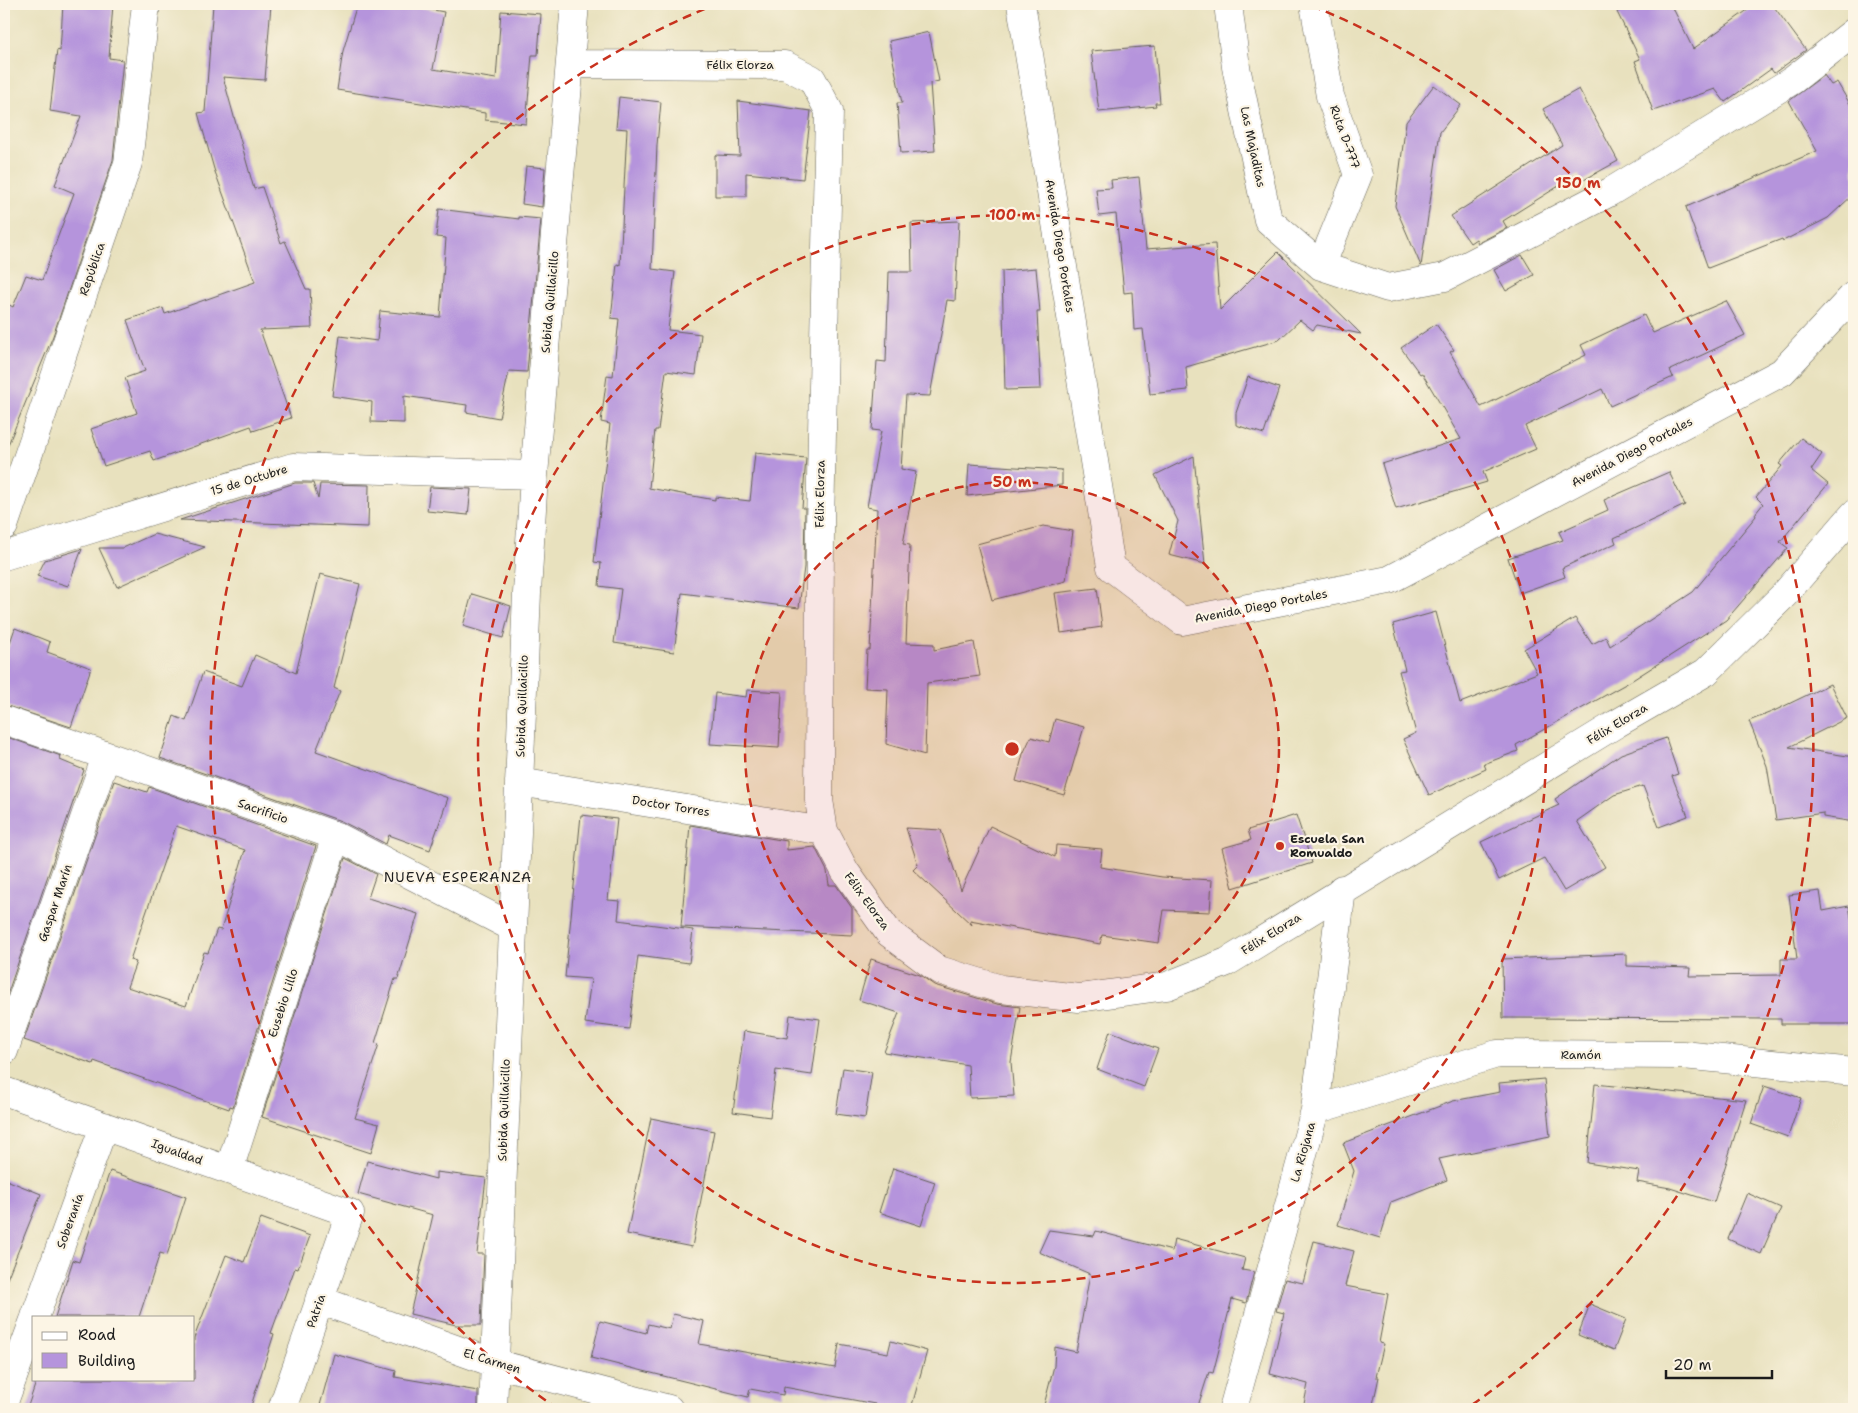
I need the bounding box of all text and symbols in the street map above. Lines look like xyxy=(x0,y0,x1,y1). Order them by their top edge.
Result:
street label: Félix Elorza xyxy=(706,57,774,73)
street label: Ruta D-777 xyxy=(1326,103,1364,171)
street label: Las Majaditas xyxy=(1237,105,1269,189)
text: 150 m xyxy=(1555,173,1601,193)
street label: Avenida Diego Portales xyxy=(1042,178,1078,314)
text: 100 m xyxy=(989,205,1035,225)
street label: República xyxy=(75,240,109,298)
street label: Subida Quillaicillo xyxy=(538,250,562,354)
street label: Avenida Diego Portales xyxy=(1569,413,1695,491)
street label: Félix Elorza xyxy=(811,459,829,528)
street label: 15 de Octubre xyxy=(209,461,290,499)
text: 50 m xyxy=(993,472,1032,492)
street label: Avenida Diego Portales xyxy=(1193,585,1329,627)
street label: Subida Quillaicillo xyxy=(512,654,532,758)
street label: Félix Elorza xyxy=(1584,699,1651,748)
centre of rings xyxy=(1003,740,1021,758)
street label: Doctor Torres xyxy=(631,792,711,820)
street label: Sacrificio xyxy=(236,795,290,827)
place label: Escuela San Romualdo xyxy=(1290,831,1364,861)
marker: Escuela San Romualdo xyxy=(1274,840,1286,852)
street label: Gaspar Marín xyxy=(34,862,76,944)
district label: NUEVA ESPERANZA xyxy=(384,868,532,886)
street label: Félix Elorza xyxy=(841,869,894,934)
street label: Félix Elorza xyxy=(1238,909,1304,959)
street label: Eusebio Lillo xyxy=(264,966,302,1040)
street label: Ramón xyxy=(1561,1047,1601,1063)
street label: Subida Quillaicillo xyxy=(494,1058,514,1162)
street label: La Riojana xyxy=(1287,1119,1319,1184)
street label: Igualdad xyxy=(149,1135,205,1169)
street label: Soberanía xyxy=(53,1191,88,1251)
street label: Patria xyxy=(303,1291,329,1330)
legend xyxy=(32,1316,195,1380)
text: Road xyxy=(78,1325,116,1345)
street label: El Carmen xyxy=(461,1345,523,1377)
scale bar xyxy=(1666,1348,1772,1380)
text: Building xyxy=(78,1351,135,1371)
text: 20 m xyxy=(1673,1355,1712,1375)

